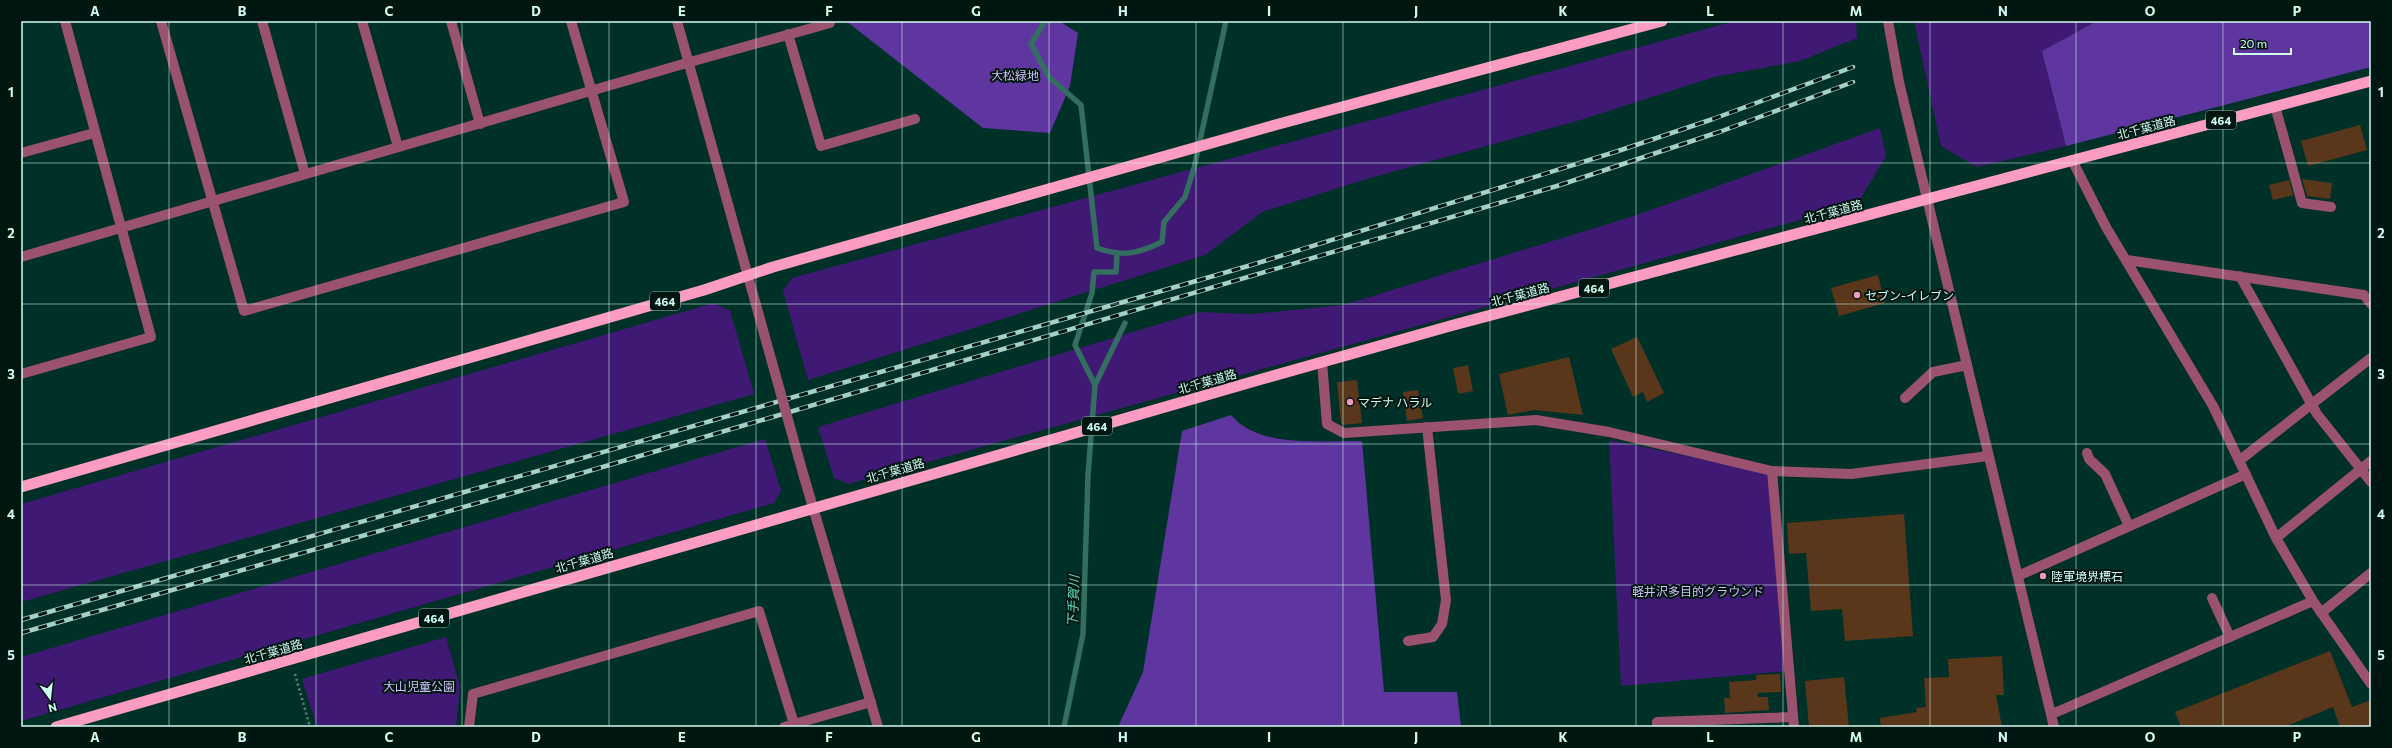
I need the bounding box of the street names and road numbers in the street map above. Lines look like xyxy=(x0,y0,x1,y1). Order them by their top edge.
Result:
road number: 464 xyxy=(2206,111,2236,129)
street label: 北千葉道路 xyxy=(2115,112,2177,142)
street label: 北千葉道路 xyxy=(1802,196,1864,226)
street label: 北千葉道路 xyxy=(1489,279,1551,309)
road number: 464 xyxy=(1579,279,1609,297)
road number: 464 xyxy=(650,292,680,310)
street label: 北千葉道路 xyxy=(1176,366,1238,396)
road number: 464 xyxy=(1082,417,1112,435)
street label: 北千葉道路 xyxy=(864,455,926,485)
street label: 北千葉道路 xyxy=(553,545,615,575)
road number: 464 xyxy=(419,609,449,627)
street label: 北千葉道路 xyxy=(242,636,304,666)

